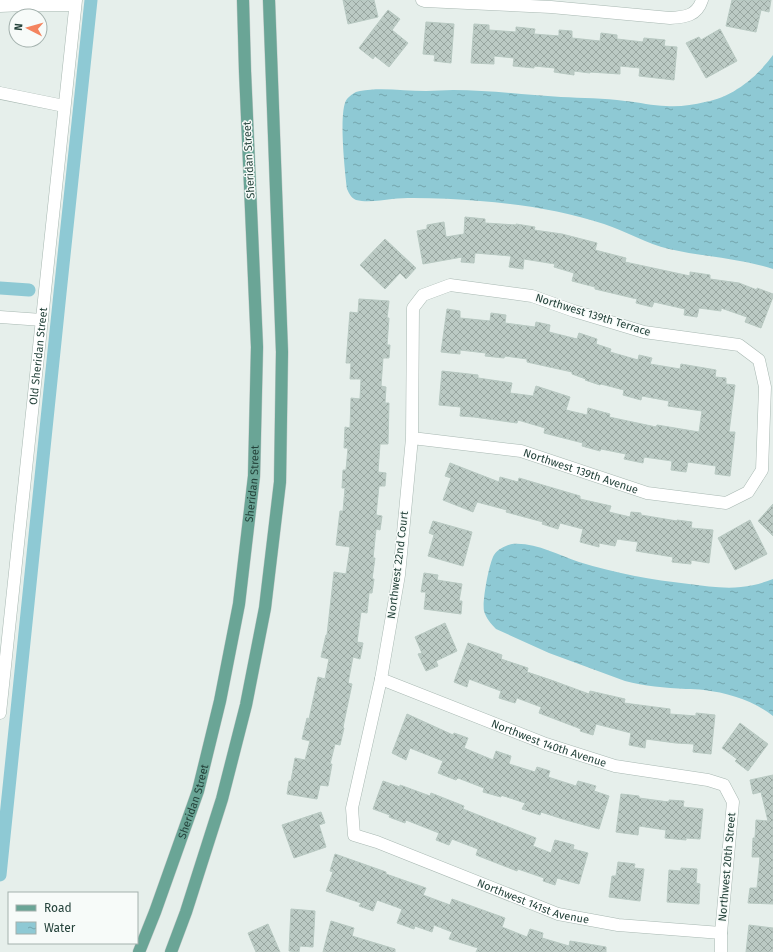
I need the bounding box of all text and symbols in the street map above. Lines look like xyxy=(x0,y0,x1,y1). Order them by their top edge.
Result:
north arrow xyxy=(8,8,48,48)
text: N xyxy=(12,23,25,31)
street label: Sheridan Street xyxy=(240,121,258,199)
street label: Northwest 139th Terrace xyxy=(534,291,652,339)
street label: Old Sheridan Street xyxy=(26,307,50,405)
street label: Sheridan Street xyxy=(242,445,261,523)
street label: Northwest 139th Avenue xyxy=(522,446,640,496)
street label: Northwest 22nd Court xyxy=(385,510,411,620)
street label: Northwest 140th Avenue xyxy=(490,717,608,769)
street label: Sheridan Street xyxy=(175,763,211,841)
street label: Northwest 20th Street xyxy=(716,812,738,922)
street label: Northwest 141st Avenue xyxy=(475,876,590,926)
legend xyxy=(8,892,138,944)
text: Road xyxy=(44,901,72,915)
text: Water xyxy=(44,921,76,935)

